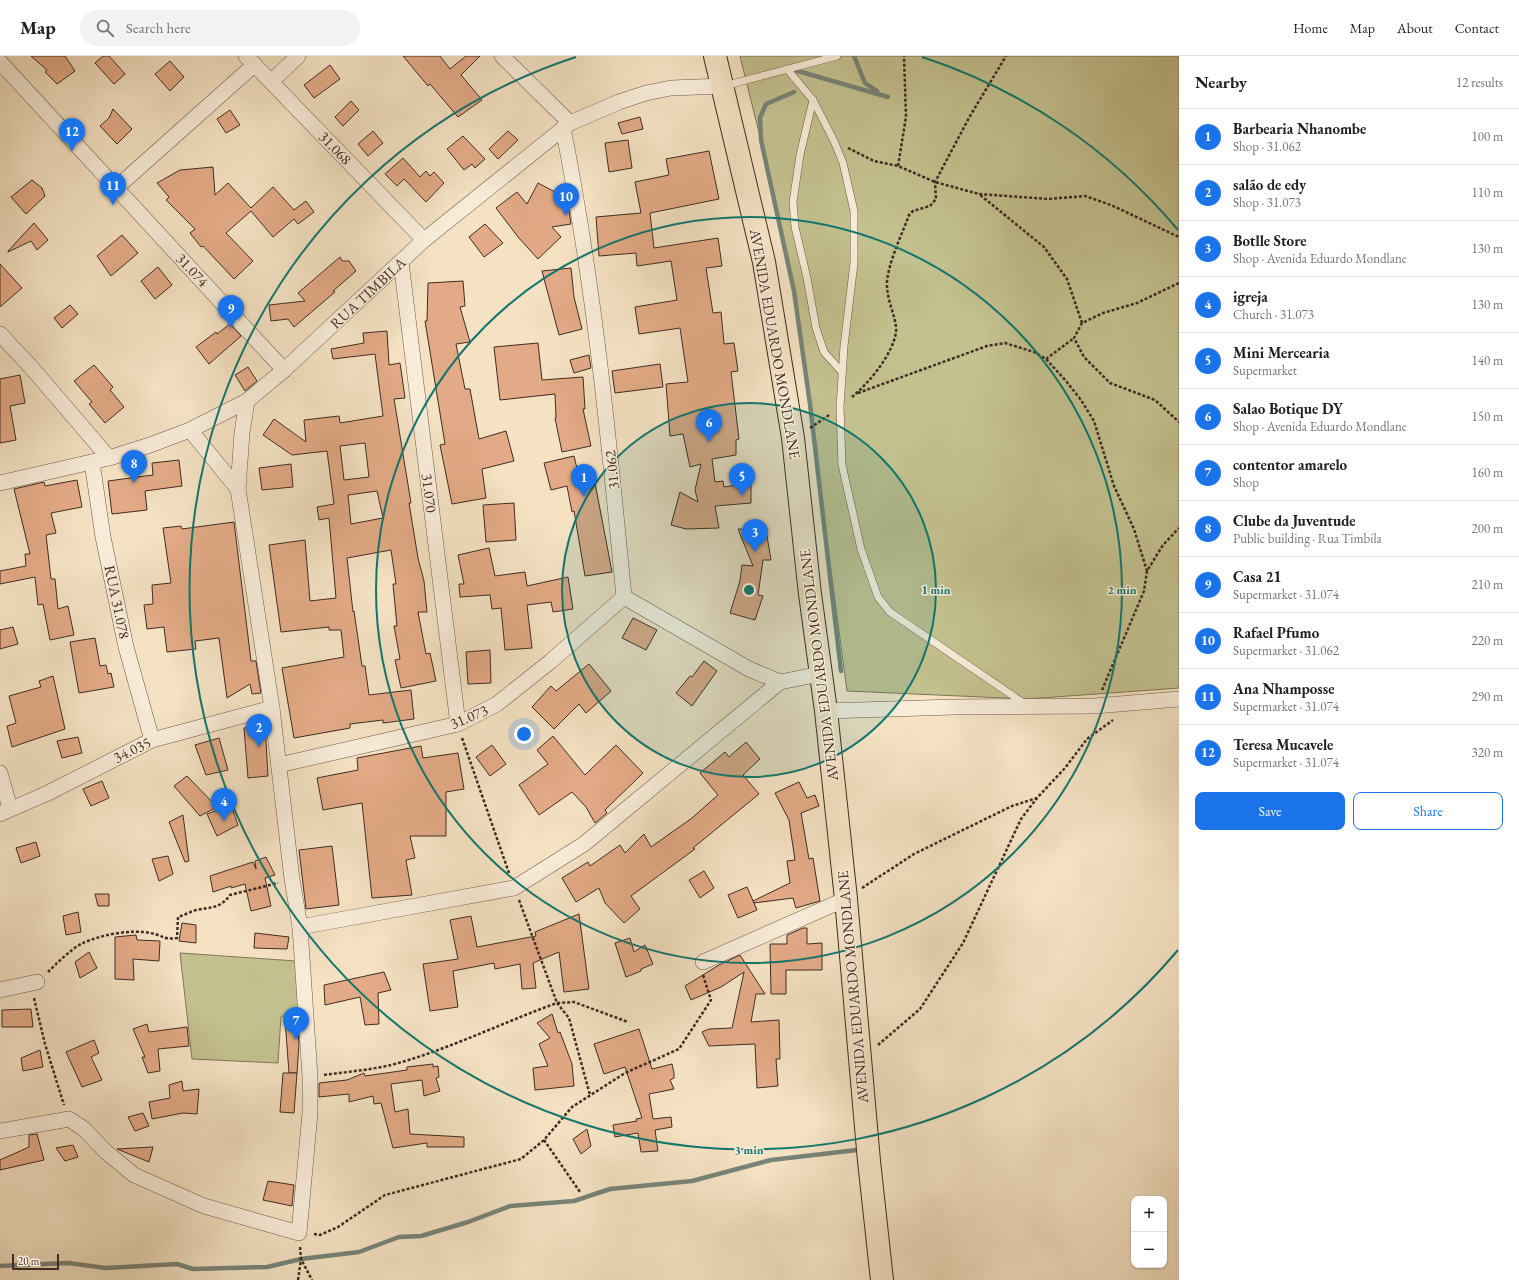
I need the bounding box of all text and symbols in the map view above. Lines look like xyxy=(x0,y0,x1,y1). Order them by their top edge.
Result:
search box xyxy=(80,10,360,46)
text: Map xyxy=(20,15,56,40)
icon: search xyxy=(94,17,116,39)
text: Search here xyxy=(126,18,191,37)
text: Home xyxy=(1293,19,1328,37)
text: Map xyxy=(1350,19,1375,37)
text: About xyxy=(1397,19,1433,37)
text: Contact xyxy=(1455,19,1499,37)
text: Nearby xyxy=(1195,71,1247,93)
text: 12 results xyxy=(1456,74,1503,91)
pin: 12 xyxy=(59,118,85,151)
text: Barbearia Nhanombe xyxy=(1233,119,1366,138)
street label: 31.068 xyxy=(315,127,356,168)
text: 1 xyxy=(1205,128,1211,145)
text: 100 m xyxy=(1472,128,1503,145)
text: Shop · 31.062 xyxy=(1233,138,1301,155)
pin: 11 xyxy=(100,172,126,205)
text: salão de edy xyxy=(1233,175,1306,194)
pin: 10 xyxy=(553,183,579,216)
text: 2 xyxy=(1205,184,1211,201)
text: 110 m xyxy=(1472,184,1503,201)
text: Shop · 31.073 xyxy=(1233,194,1301,211)
street label: AVENIDA EDUARDO MONDLANE xyxy=(746,226,805,461)
text: Botlle Store xyxy=(1233,231,1306,250)
text: 3 xyxy=(1205,240,1211,257)
text: 130 m xyxy=(1472,240,1503,257)
street label: 31.074 xyxy=(172,249,213,291)
text: Shop · Avenida Eduardo Mondlane xyxy=(1233,250,1407,267)
street label: RUA TIMBILA xyxy=(326,252,410,333)
text: igreja xyxy=(1233,287,1268,306)
pin: 9 xyxy=(218,295,244,328)
text: 4 xyxy=(1205,296,1211,313)
text: 130 m xyxy=(1472,296,1503,313)
text: Church · 31.073 xyxy=(1233,306,1314,323)
text: Mini Mercearia xyxy=(1233,343,1330,362)
text: 5 xyxy=(1205,352,1211,369)
text: 140 m xyxy=(1472,352,1503,369)
text: Supermarket xyxy=(1233,362,1297,379)
text: Salao Botique DY xyxy=(1233,399,1343,418)
text: 6 xyxy=(1205,408,1211,425)
text: 150 m xyxy=(1472,408,1503,425)
pin: 6 xyxy=(696,409,722,442)
text: Shop · Avenida Eduardo Mondlane xyxy=(1233,418,1407,435)
street label: 31.062 xyxy=(600,449,623,491)
pin: 8 xyxy=(121,450,147,483)
text: contentor amarelo xyxy=(1233,455,1347,474)
pin: 5 xyxy=(729,463,755,496)
pin: 1 xyxy=(571,464,597,497)
text: 7 xyxy=(1205,464,1211,481)
text: 160 m xyxy=(1472,464,1503,481)
street label: 31.070 xyxy=(418,472,441,514)
text: Shop xyxy=(1233,474,1259,491)
text: Clube da Juventude xyxy=(1233,511,1356,530)
pin: 3 xyxy=(742,519,768,552)
text: 8 xyxy=(1205,520,1211,537)
text: 200 m xyxy=(1472,520,1503,537)
text: Public building · Rua Timbila xyxy=(1233,530,1382,547)
street label: AVENIDA EDUARDO MONDLANE xyxy=(795,548,842,783)
street label: RUA 31.078 xyxy=(100,563,135,640)
text: Casa 21 xyxy=(1233,567,1281,586)
text: 9 xyxy=(1205,576,1211,593)
text: 210 m xyxy=(1472,576,1503,593)
text: 1 min xyxy=(921,582,951,598)
text: 2 min xyxy=(1107,582,1137,598)
centre of rings xyxy=(742,583,756,597)
text: Supermarket · 31.074 xyxy=(1233,586,1339,603)
text: Rafael Pfumo xyxy=(1233,623,1319,642)
text: 10 xyxy=(1201,632,1215,649)
text: 220 m xyxy=(1472,632,1503,649)
text: Supermarket · 31.062 xyxy=(1233,642,1339,659)
text: Ana Nhamposse xyxy=(1233,679,1334,698)
text: 11 xyxy=(1201,688,1215,705)
text: 290 m xyxy=(1472,688,1503,705)
text: Supermarket · 31.074 xyxy=(1233,698,1339,715)
street label: 31.073 xyxy=(447,700,491,733)
pin: 2 xyxy=(246,714,272,747)
your location xyxy=(514,724,534,744)
street label: 34.035 xyxy=(110,732,154,767)
text: Teresa Mucavele xyxy=(1233,735,1333,754)
text: 12 xyxy=(1201,744,1215,761)
text: 320 m xyxy=(1472,744,1503,761)
text: Supermarket · 31.074 xyxy=(1233,754,1339,771)
pin: 4 xyxy=(211,788,237,821)
button: Save xyxy=(1195,792,1345,830)
button: Share xyxy=(1353,792,1503,830)
street label: AVENIDA EDUARDO MONDLANE xyxy=(833,869,872,1105)
pin: 7 xyxy=(283,1007,309,1040)
text: 3 min xyxy=(734,1142,764,1158)
map controls xyxy=(1131,1196,1167,1268)
button: + xyxy=(1131,1196,1167,1232)
button: − xyxy=(1131,1232,1167,1268)
scale bar xyxy=(12,1252,59,1271)
text: 20 m xyxy=(18,1254,39,1268)

